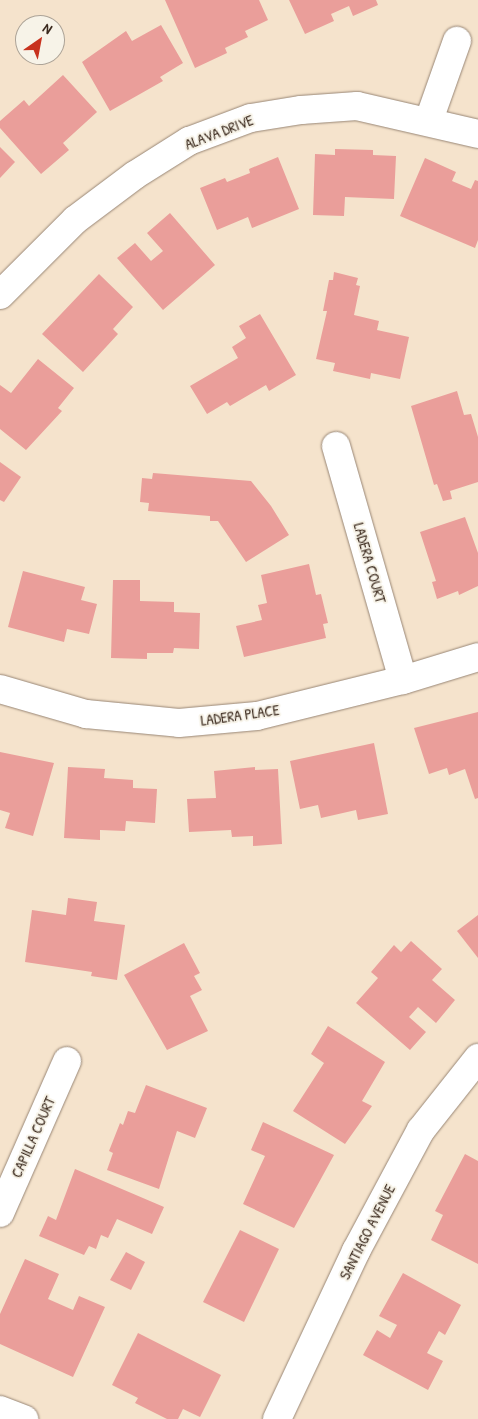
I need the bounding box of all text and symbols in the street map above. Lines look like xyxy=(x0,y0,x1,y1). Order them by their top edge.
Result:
north arrow xyxy=(15,15,65,65)
text: N xyxy=(40,18,56,38)
street label: ALAVA DRIVE xyxy=(182,111,256,153)
street label: LADERA COURT xyxy=(350,521,390,605)
street label: LADERA PLACE xyxy=(200,701,280,729)
street label: CAPILLA COURT xyxy=(7,1094,59,1180)
street label: SANTIAGO AVENUE xyxy=(335,1181,399,1283)

